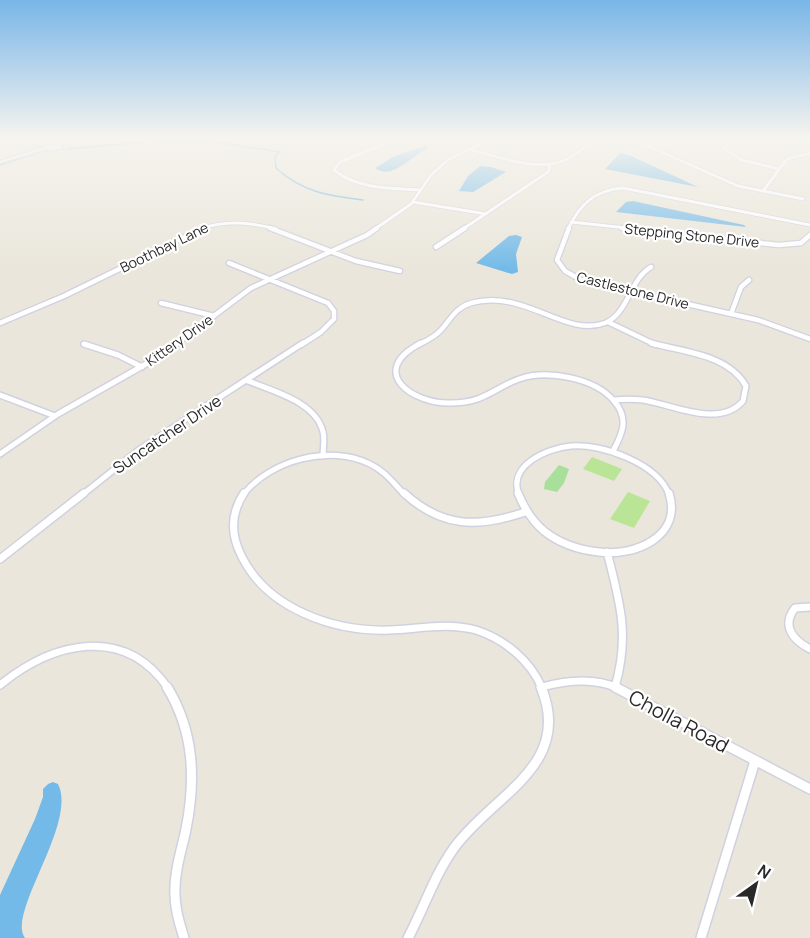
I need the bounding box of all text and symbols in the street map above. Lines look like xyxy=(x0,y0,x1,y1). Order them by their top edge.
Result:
street label: Boothbay Lane xyxy=(117,217,211,277)
street label: Stepping Stone Drive xyxy=(624,218,760,252)
street label: Castlestone Drive xyxy=(575,267,691,313)
street label: Kittery Drive xyxy=(142,310,216,370)
street label: Suncatcher Drive xyxy=(108,389,226,479)
street label: Cholla Road xyxy=(624,683,734,759)
north arrow xyxy=(726,854,786,914)
text: N xyxy=(753,859,775,884)

